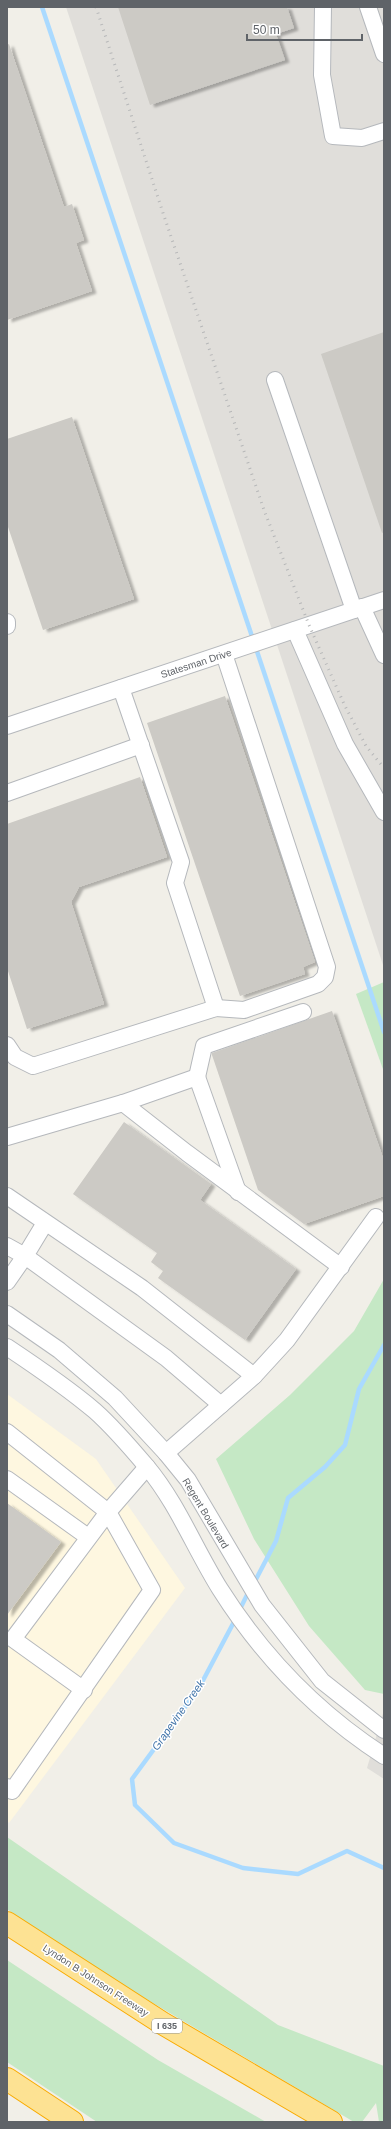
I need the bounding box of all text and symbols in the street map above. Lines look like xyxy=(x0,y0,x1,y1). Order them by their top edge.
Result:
scale bar xyxy=(247,16,362,42)
text: 50 m xyxy=(253,23,280,37)
street label: Statesman Drive xyxy=(159,647,233,680)
street label: Regent Boulevard xyxy=(180,1476,231,1550)
water label: Grapevine Creek xyxy=(149,1677,207,1753)
street label: Lyndon B Johnson Freeway xyxy=(41,1942,151,2019)
road number: I 635 xyxy=(152,2019,182,2033)

